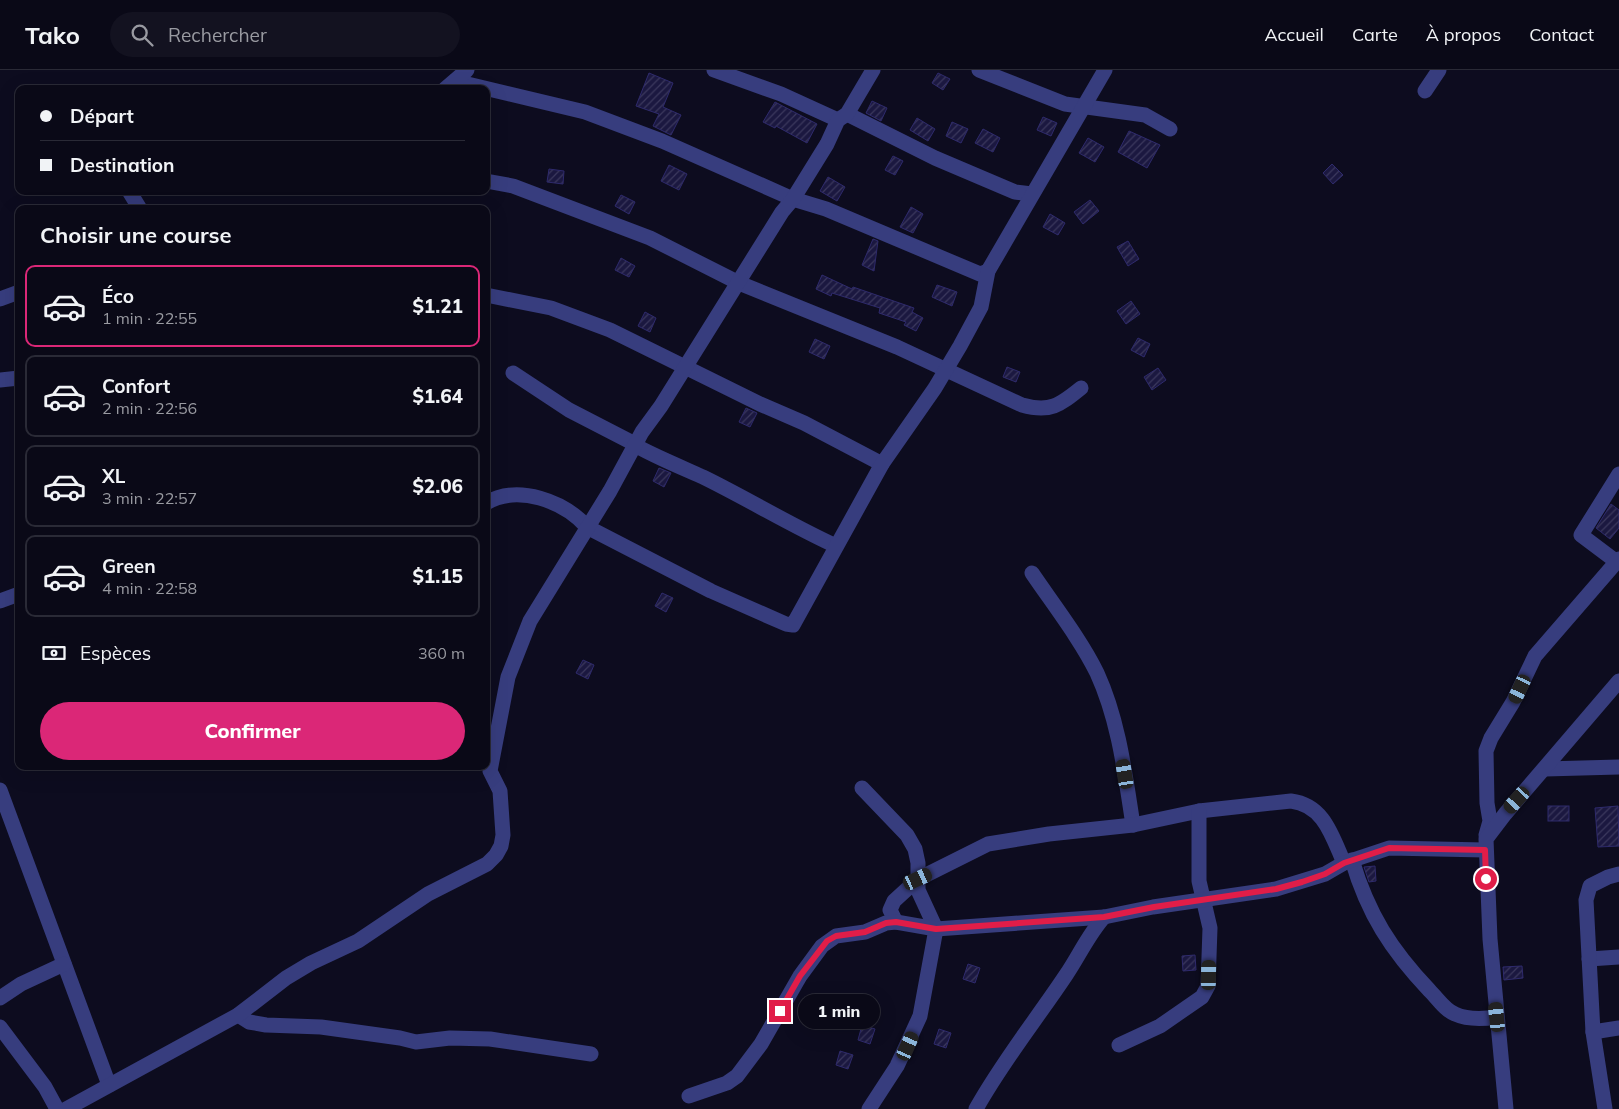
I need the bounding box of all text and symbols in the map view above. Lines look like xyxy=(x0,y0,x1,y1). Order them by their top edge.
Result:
search box xyxy=(110,12,460,57)
text: Tako xyxy=(25,20,80,50)
icon: search xyxy=(128,21,156,49)
text: Rechercher xyxy=(168,23,267,47)
text: Accueil xyxy=(1264,23,1324,46)
text: Carte xyxy=(1352,23,1398,46)
text: À propos xyxy=(1426,23,1501,46)
text: Contact xyxy=(1529,23,1594,46)
text: Départ xyxy=(70,104,134,128)
text: Destination xyxy=(70,153,175,177)
text: Choisir une course xyxy=(40,221,232,249)
icon: car xyxy=(42,284,87,329)
text: Éco xyxy=(102,284,134,308)
text: $1.21 xyxy=(412,294,463,318)
text: 1 min · 22:55 xyxy=(102,308,197,328)
icon: car xyxy=(42,374,87,419)
text: Confort xyxy=(102,374,170,398)
text: $1.64 xyxy=(412,384,463,408)
text: 2 min · 22:56 xyxy=(102,398,197,418)
icon: car xyxy=(42,464,87,509)
text: XL xyxy=(102,464,125,488)
text: $2.06 xyxy=(412,474,463,498)
text: 3 min · 22:57 xyxy=(102,488,197,508)
icon: car xyxy=(42,554,87,599)
text: Green xyxy=(102,554,156,578)
text: $1.15 xyxy=(412,564,463,588)
text: 4 min · 22:58 xyxy=(102,578,197,598)
icon: cash xyxy=(40,639,68,667)
text: Espèces xyxy=(80,641,151,665)
text: 360 m xyxy=(418,643,465,663)
car xyxy=(1506,672,1533,706)
button: Confirmer xyxy=(40,702,465,760)
car xyxy=(1115,758,1134,790)
car xyxy=(1501,784,1532,816)
car xyxy=(901,866,934,892)
route start xyxy=(1475,868,1497,890)
car xyxy=(1201,960,1216,990)
callout: 1 min xyxy=(798,994,880,1028)
route end xyxy=(769,1000,791,1022)
text: 1 min xyxy=(818,1001,860,1021)
car xyxy=(1487,1001,1506,1033)
car xyxy=(895,1029,920,1063)

